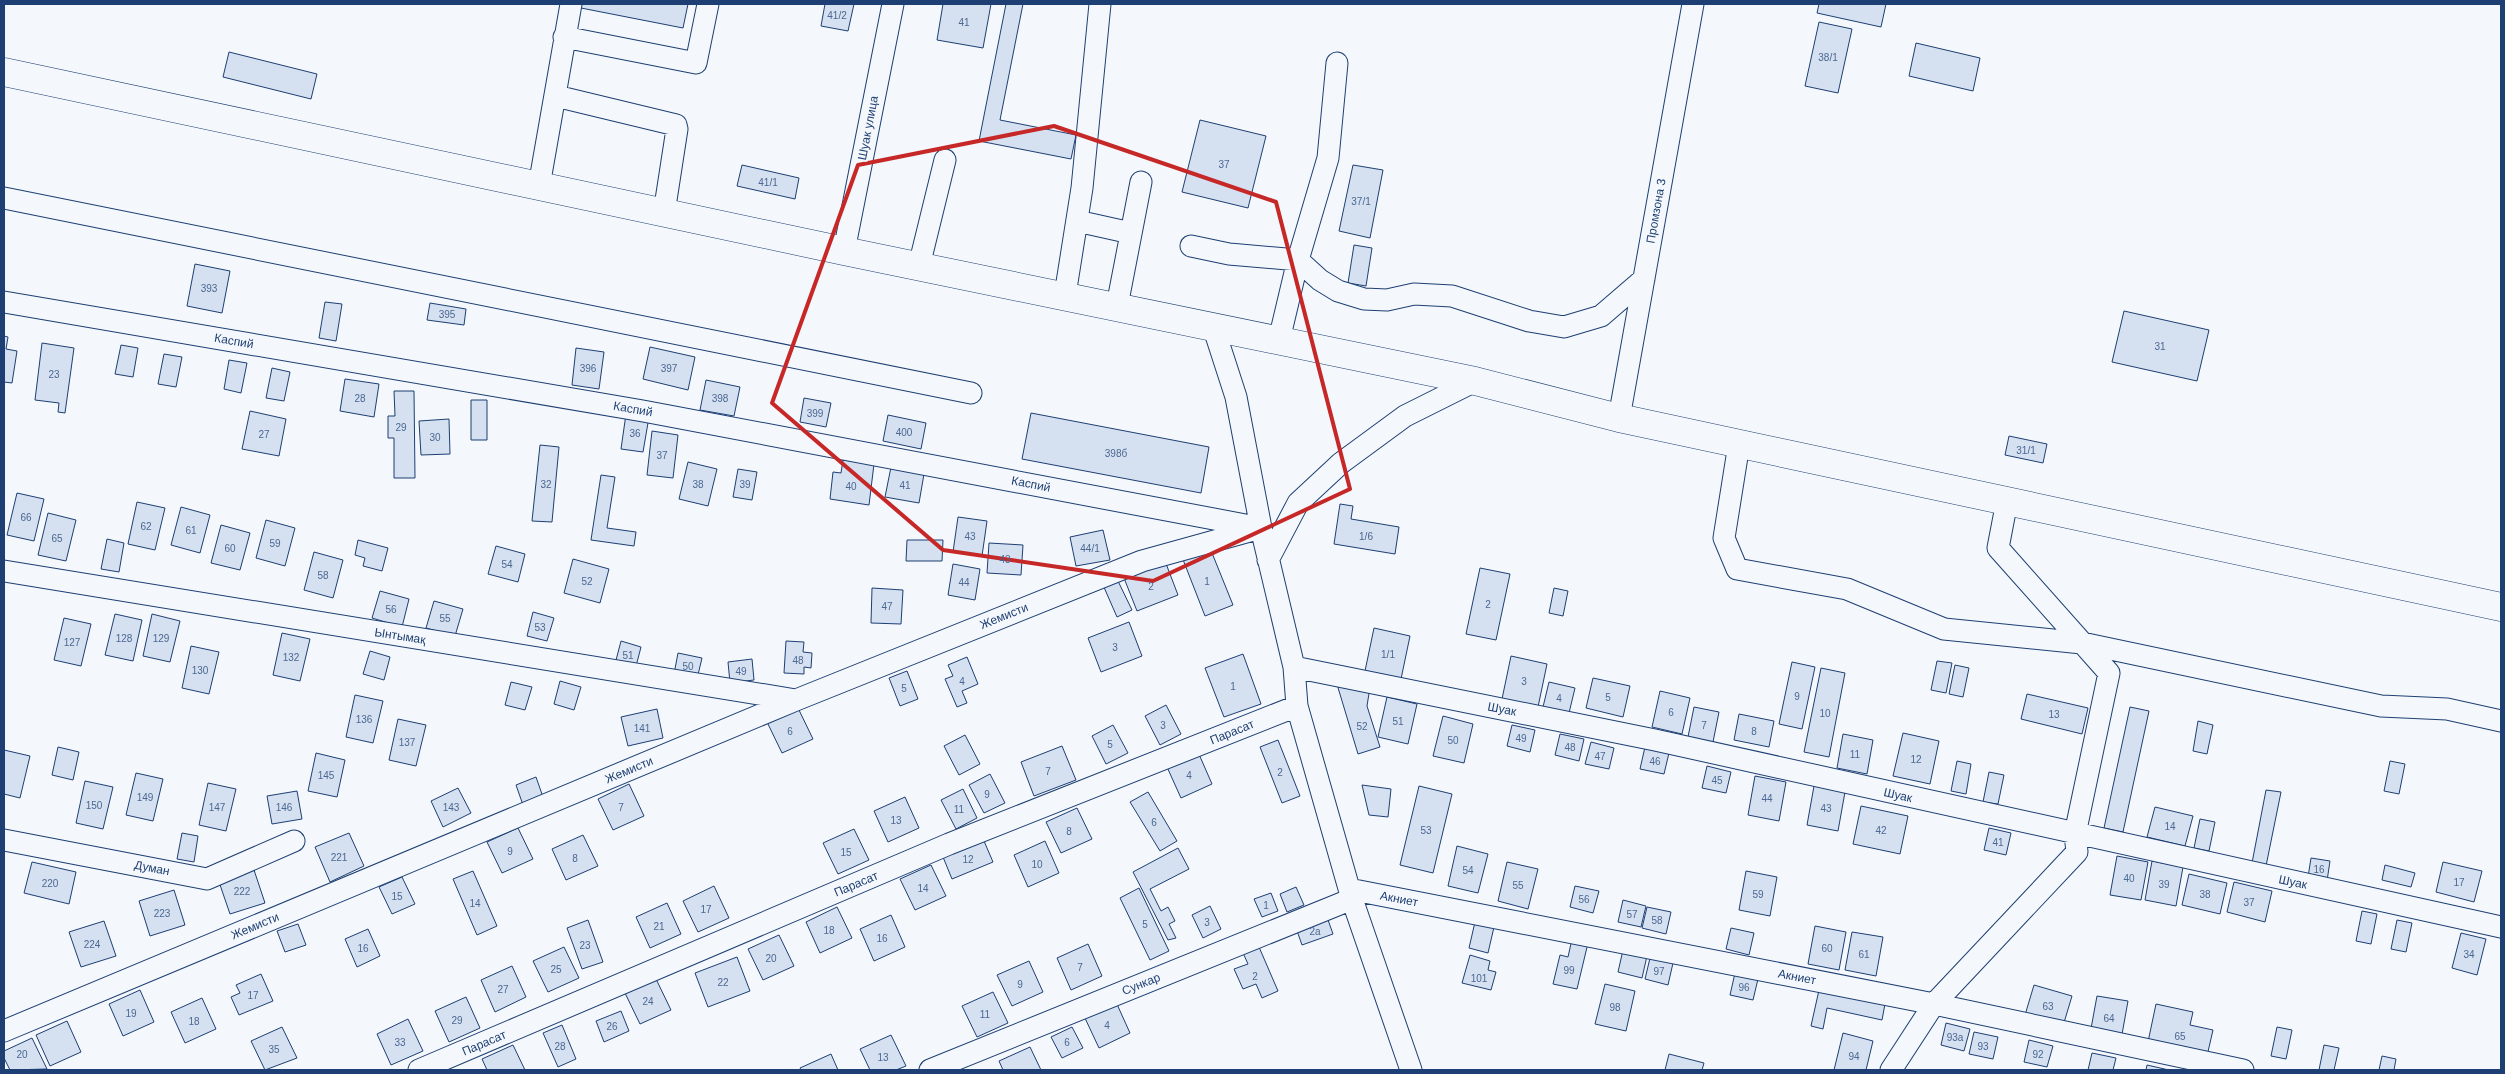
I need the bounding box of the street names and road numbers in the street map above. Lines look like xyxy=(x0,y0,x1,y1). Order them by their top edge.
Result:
street label: Шуак улица xyxy=(855,94,881,161)
street label: Промзона 3 xyxy=(1643,177,1669,244)
street label: Каспий xyxy=(213,331,255,351)
street label: Каспий xyxy=(612,399,654,419)
street label: Каспий xyxy=(1010,473,1052,495)
street label: Жемисти xyxy=(978,600,1030,632)
street label: Ынтымақ xyxy=(373,625,427,647)
street label: Шуак xyxy=(1487,699,1518,719)
street label: Парасат xyxy=(1208,717,1257,747)
street label: Жемисти xyxy=(603,754,655,786)
street label: Шуак xyxy=(1882,785,1914,805)
street label: Думан xyxy=(133,858,171,878)
street label: Парасат xyxy=(832,868,881,900)
street label: Шуак xyxy=(2277,872,2309,892)
street label: Акниет xyxy=(1379,888,1420,910)
street label: Жемисти xyxy=(229,910,281,942)
street label: Акниет xyxy=(1777,966,1818,988)
street label: Сункар xyxy=(1120,970,1163,998)
street label: Парасат xyxy=(460,1027,509,1059)

